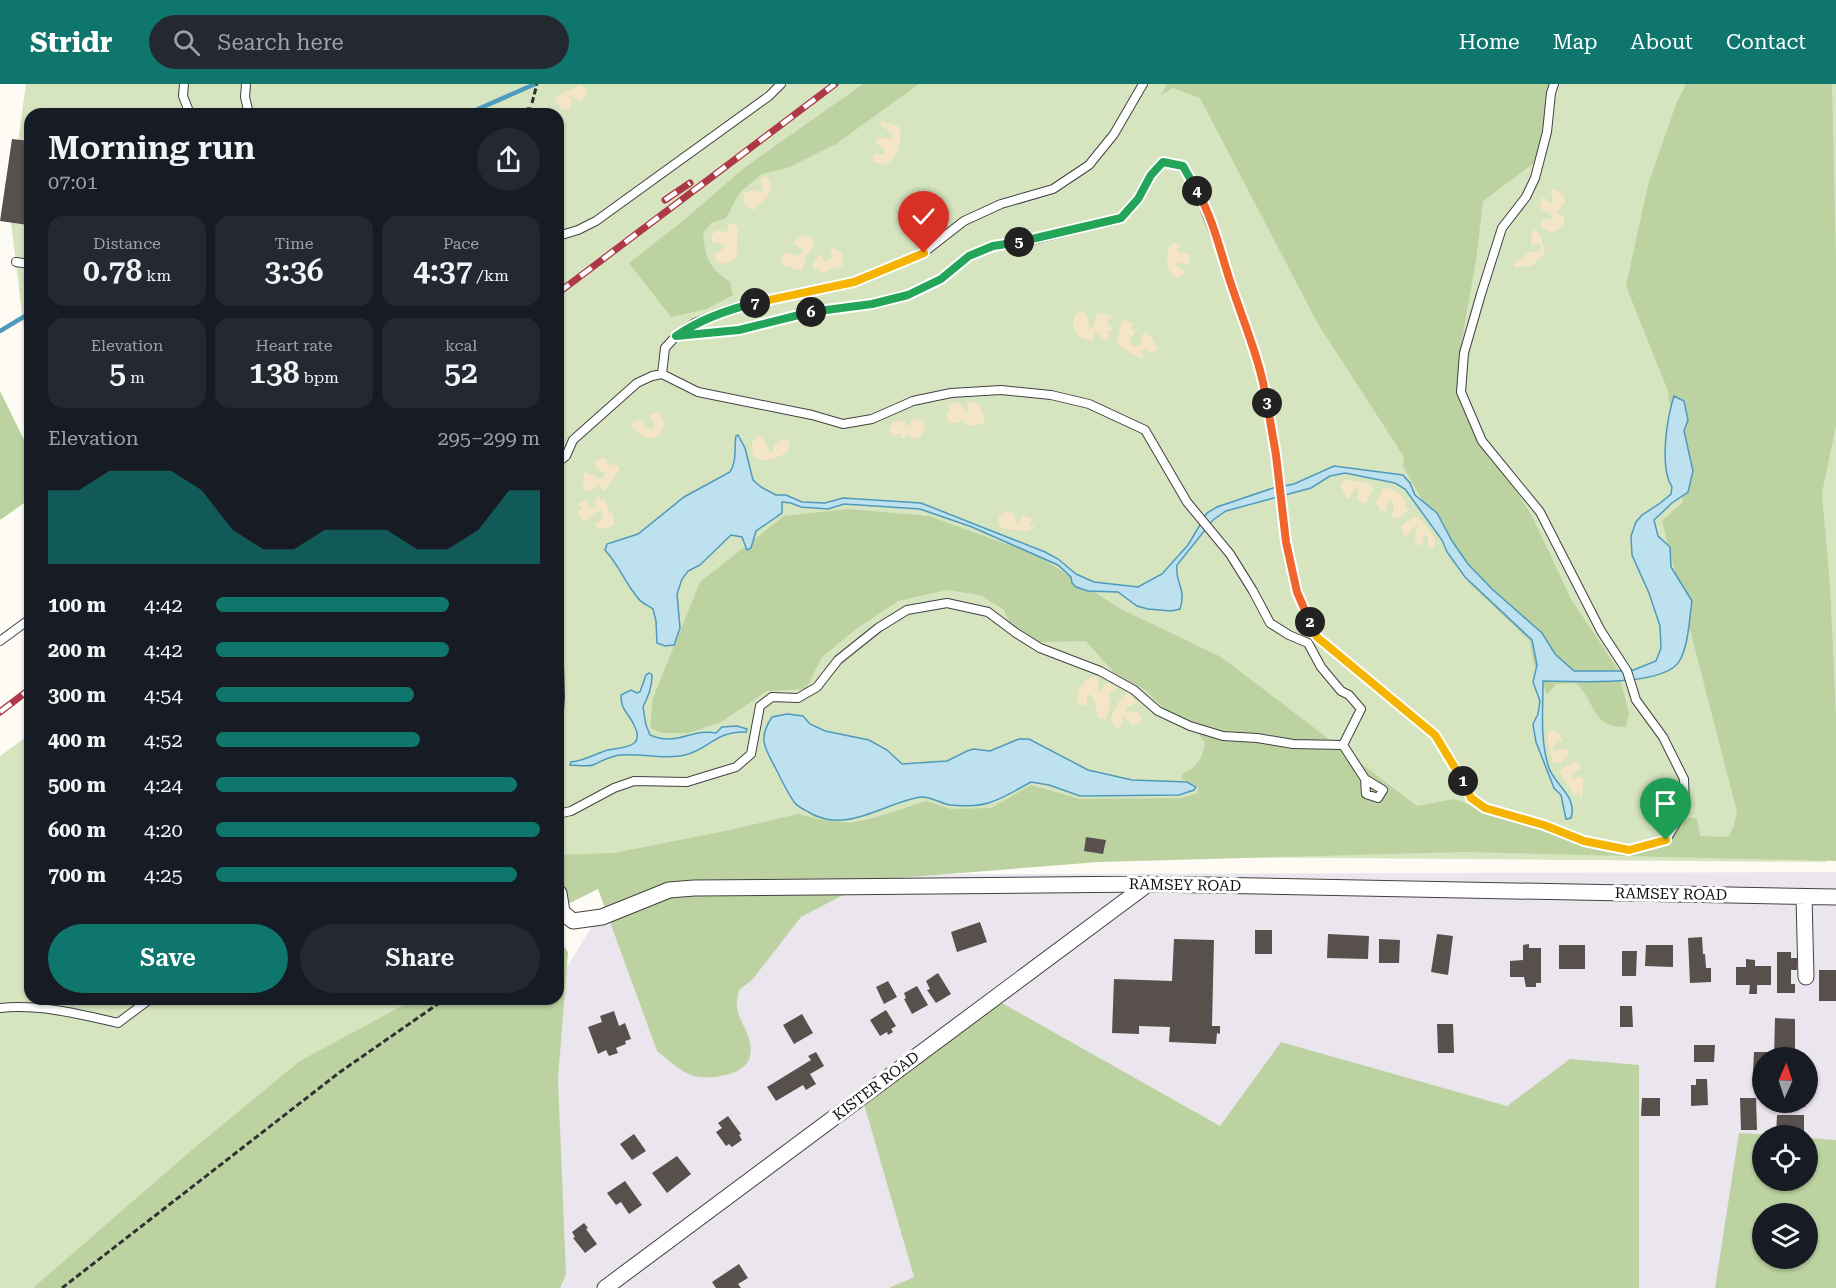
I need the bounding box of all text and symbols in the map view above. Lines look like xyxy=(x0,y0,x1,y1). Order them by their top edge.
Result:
search box xyxy=(149,15,569,69)
text: Stridr xyxy=(30,26,113,59)
icon: search xyxy=(170,26,203,59)
text: Search here xyxy=(218,30,344,55)
text: Home xyxy=(1459,30,1520,54)
text: Map xyxy=(1553,30,1598,54)
text: About xyxy=(1631,30,1693,54)
text: Contact xyxy=(1726,30,1806,54)
text: Morning run xyxy=(48,128,255,167)
button: share xyxy=(477,128,540,191)
text: 07:01 xyxy=(48,170,98,194)
pin: 4 xyxy=(1182,176,1212,206)
text: 4 xyxy=(1193,181,1201,200)
pin xyxy=(898,191,949,253)
icon: check xyxy=(907,200,940,233)
pin: 5 xyxy=(1004,227,1034,257)
text: 5 xyxy=(1015,232,1023,251)
text: Distance xyxy=(93,234,161,253)
text: Time xyxy=(274,234,314,253)
text: Pace xyxy=(443,234,479,253)
text: 0.78 xyxy=(83,253,142,288)
text: 3:36 xyxy=(264,253,324,288)
text: 4:37 xyxy=(413,253,472,288)
text: km xyxy=(142,266,171,285)
text: /km xyxy=(472,266,509,285)
pin: 7 xyxy=(740,288,770,318)
text: 7 xyxy=(751,293,759,312)
pin: 6 xyxy=(796,297,826,327)
text: 6 xyxy=(807,302,815,321)
text: Elevation xyxy=(91,336,163,355)
text: Heart rate xyxy=(256,336,332,355)
text: kcal xyxy=(445,336,477,355)
text: 5 xyxy=(109,355,126,390)
text: 138 xyxy=(249,355,299,390)
text: 52 xyxy=(444,355,478,390)
text: m xyxy=(126,368,145,387)
text: bpm xyxy=(299,368,339,387)
pin: 3 xyxy=(1252,388,1282,418)
text: 3 xyxy=(1263,393,1271,412)
text: Elevation xyxy=(48,426,139,450)
text: 295–299 m xyxy=(437,426,540,450)
text: 100 m xyxy=(48,593,106,617)
text: 4:42 xyxy=(144,593,183,617)
pin: 2 xyxy=(1295,607,1325,637)
text: 2 xyxy=(1306,612,1314,631)
text: 200 m xyxy=(48,638,106,662)
text: 4:42 xyxy=(144,638,183,662)
text: 300 m xyxy=(48,683,106,707)
text: 4:54 xyxy=(144,683,183,707)
text: 400 m xyxy=(48,728,106,752)
text: 4:52 xyxy=(144,728,183,752)
pin: 1 xyxy=(1448,766,1478,796)
text: 1 xyxy=(1459,771,1467,790)
text: 500 m xyxy=(48,773,106,797)
text: 4:24 xyxy=(144,773,183,797)
pin xyxy=(1640,778,1691,840)
icon: arrive xyxy=(1649,787,1682,820)
text: 600 m xyxy=(48,818,106,842)
text: 4:20 xyxy=(144,818,183,842)
text: 700 m xyxy=(48,863,106,887)
text: 4:25 xyxy=(144,863,183,887)
street label: RAMSEY ROAD xyxy=(1129,875,1241,895)
street label: RAMSEY ROAD xyxy=(1615,884,1727,904)
button: Save xyxy=(48,924,288,993)
button: Share xyxy=(300,924,540,993)
north arrow xyxy=(1752,1047,1818,1113)
map controls xyxy=(1752,1047,1818,1269)
street label: KISTER ROAD xyxy=(829,1048,923,1124)
button: locate xyxy=(1752,1125,1818,1191)
button: layers xyxy=(1752,1203,1818,1269)

